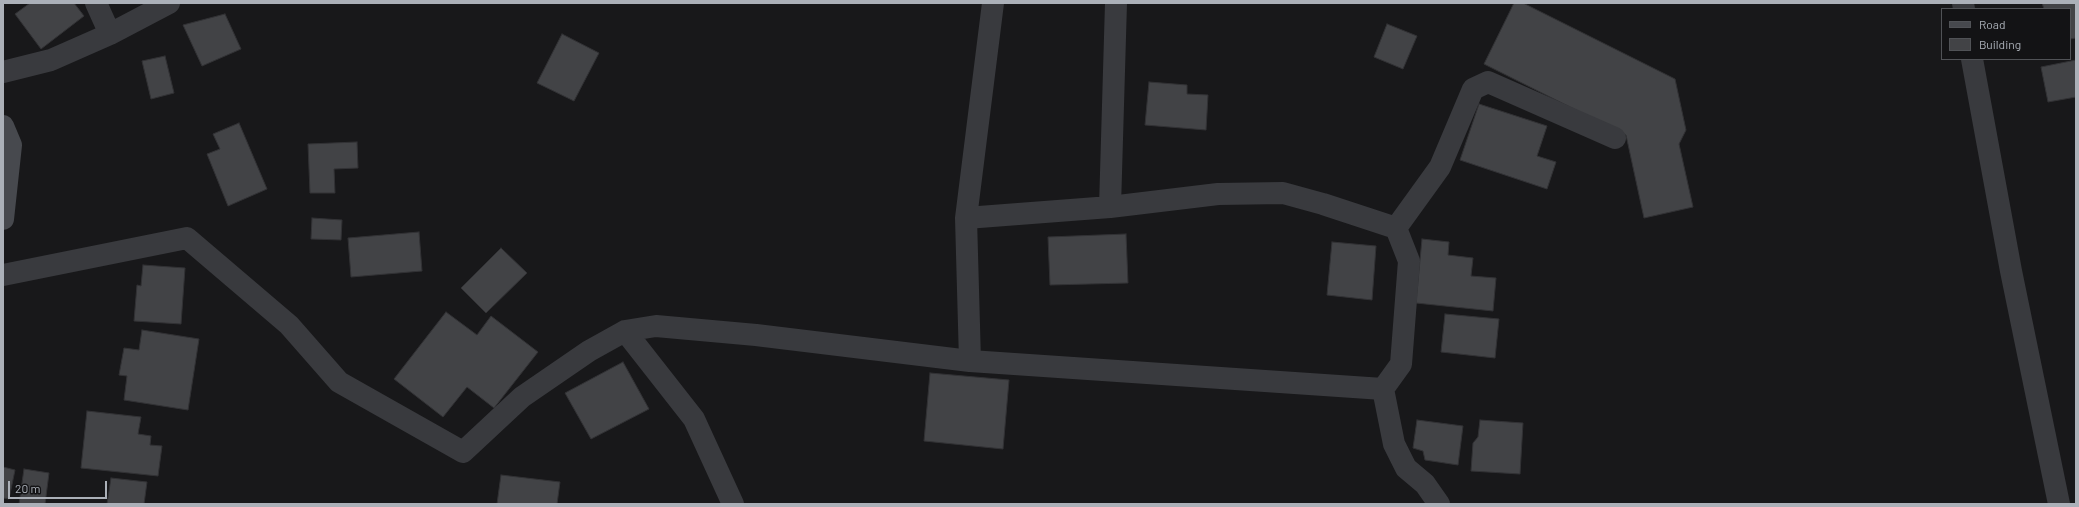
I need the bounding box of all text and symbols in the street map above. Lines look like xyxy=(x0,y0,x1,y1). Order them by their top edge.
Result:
legend xyxy=(1941,8,2071,60)
text: Road xyxy=(1979,17,2006,31)
text: Building xyxy=(1979,37,2021,51)
scale bar xyxy=(10,473,109,499)
text: 20 m xyxy=(15,481,41,495)

